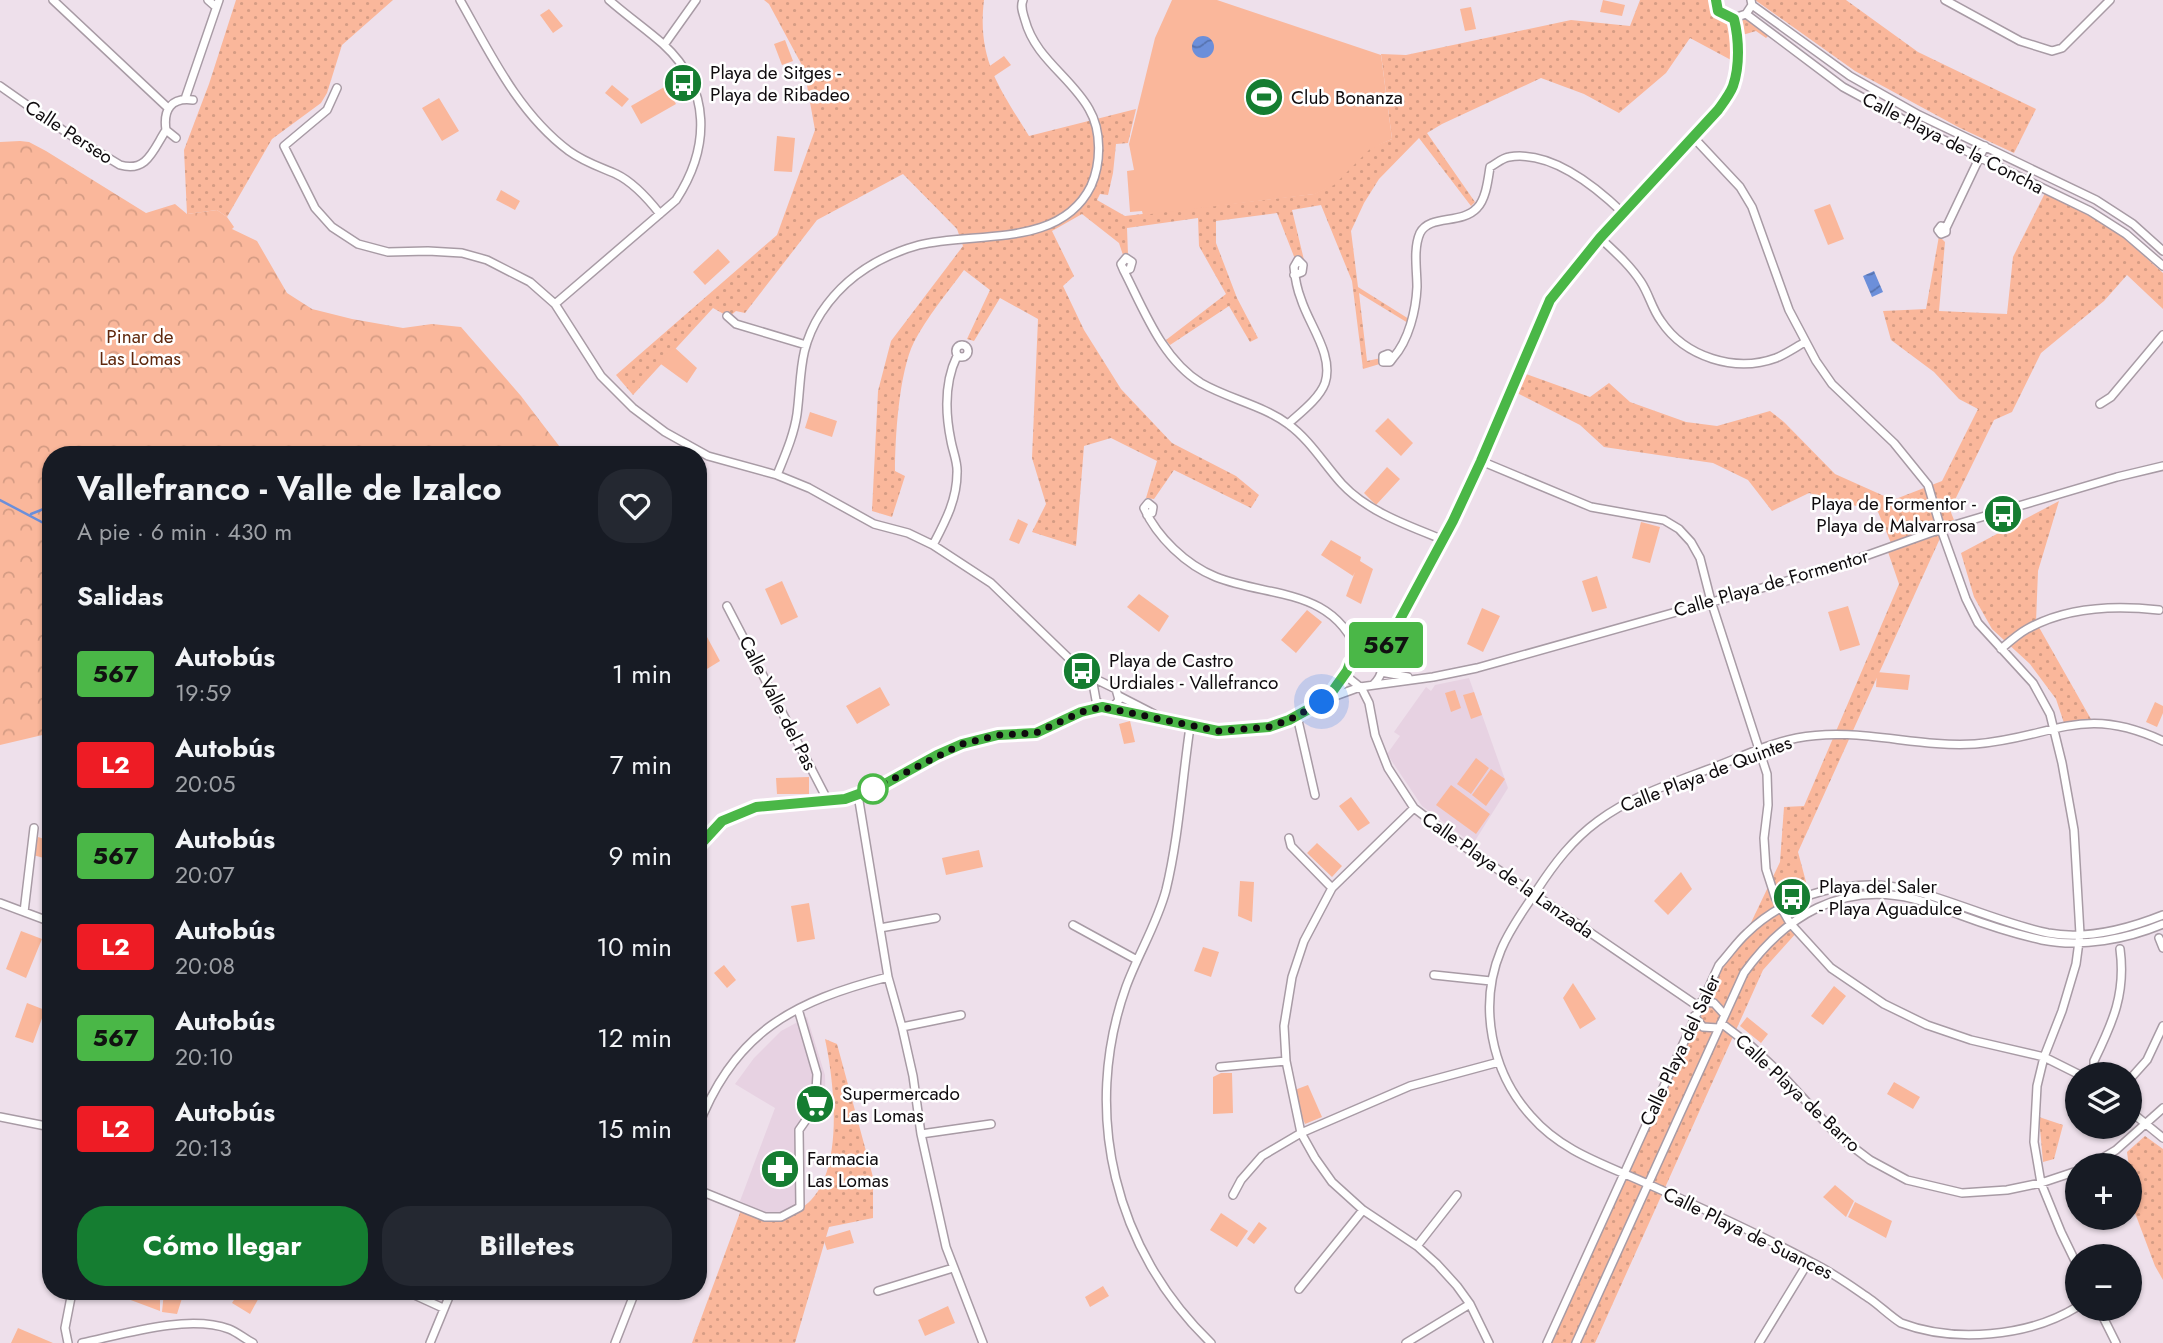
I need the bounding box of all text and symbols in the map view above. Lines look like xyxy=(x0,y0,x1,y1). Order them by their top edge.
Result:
place label: Playa de Sitges - Playa de Ribadeo xyxy=(710,59,850,108)
bus stop icon: Playa de Sitges - Playa de Ribadeo xyxy=(662,62,704,104)
sports icon: Club Bonanza xyxy=(1243,76,1285,118)
place label: Club Bonanza xyxy=(1291,84,1403,111)
street label: Calle Playa de la Concha xyxy=(1858,85,2048,201)
street label: Calle Perseo xyxy=(20,93,118,171)
park label: Pinar de Las Lomas xyxy=(99,323,181,372)
text: Vallefranco - Valle de Izalco xyxy=(77,465,502,512)
button: heart xyxy=(598,469,672,543)
place label: Playa de Formentor - Playa de Malvarrosa xyxy=(1811,490,1976,539)
bus stop icon: Playa de Formentor - Playa de Malvarrosa xyxy=(1982,493,2024,535)
text: A pie · 6 min · 430 m xyxy=(77,515,292,549)
street label: Calle Playa de Formentor xyxy=(1670,542,1872,624)
text: Salidas xyxy=(77,577,163,615)
line badge: 567 xyxy=(1346,622,1426,668)
text: 567 xyxy=(1363,627,1409,662)
street label: Calle Valle del Pas xyxy=(732,631,824,775)
text: Autobús xyxy=(175,638,275,676)
place label: Playa de Castro Urdiales - Vallefranco xyxy=(1109,647,1278,696)
bus stop icon: Playa de Castro Urdiales - Vallefranco xyxy=(1061,650,1103,692)
text: 1 min xyxy=(612,655,672,693)
text: 567 xyxy=(92,656,139,691)
text: 19:59 xyxy=(175,676,232,710)
your location xyxy=(1304,684,1339,719)
text: Autobús xyxy=(175,729,275,767)
street label: Calle Playa de Quintes xyxy=(1616,729,1796,819)
text: 7 min xyxy=(610,746,672,784)
text: L2 xyxy=(101,747,130,782)
text: 20:05 xyxy=(175,767,236,801)
unlabelled marker xyxy=(858,774,888,804)
street label: Calle Playa de la Lanzada xyxy=(1417,805,1599,945)
text: Autobús xyxy=(175,820,275,858)
text: 9 min xyxy=(609,837,672,875)
text: 567 xyxy=(92,838,139,873)
text: 20:07 xyxy=(175,858,235,892)
place label: Playa del Saler - Playa Aguadulce xyxy=(1819,873,1962,922)
bus stop icon: Playa del Saler - Playa Aguadulce xyxy=(1771,876,1813,918)
text: Autobús xyxy=(175,911,275,949)
text: 10 min xyxy=(596,928,672,966)
text: L2 xyxy=(101,929,130,964)
text: 20:08 xyxy=(175,949,235,983)
street label: Calle Playa del Saler xyxy=(1633,969,1727,1130)
text: Autobús xyxy=(175,1002,275,1040)
text: 12 min xyxy=(597,1019,672,1057)
text: 567 xyxy=(92,1020,139,1055)
street label: Calle Playa de Barro xyxy=(1729,1028,1867,1158)
text: 20:10 xyxy=(175,1040,233,1074)
map controls xyxy=(2065,1062,2142,1321)
button: layers xyxy=(2065,1062,2142,1139)
place label: Supermercado Las Lomas xyxy=(842,1080,960,1129)
supermarket icon: Supermercado Las Lomas xyxy=(794,1083,836,1125)
text: Autobús xyxy=(175,1093,275,1131)
text: 15 min xyxy=(597,1110,672,1148)
text: L2 xyxy=(101,1111,130,1146)
text: 20:13 xyxy=(175,1131,232,1165)
place label: Farmacia Las Lomas xyxy=(807,1145,889,1194)
pharmacy icon: Farmacia Las Lomas xyxy=(759,1148,801,1190)
button: + xyxy=(2065,1153,2142,1230)
street label: Calle Playa de Suances xyxy=(1659,1180,1838,1286)
button: Cómo llegar xyxy=(77,1206,368,1286)
button: Billetes xyxy=(382,1206,672,1286)
button: − xyxy=(2065,1244,2142,1321)

